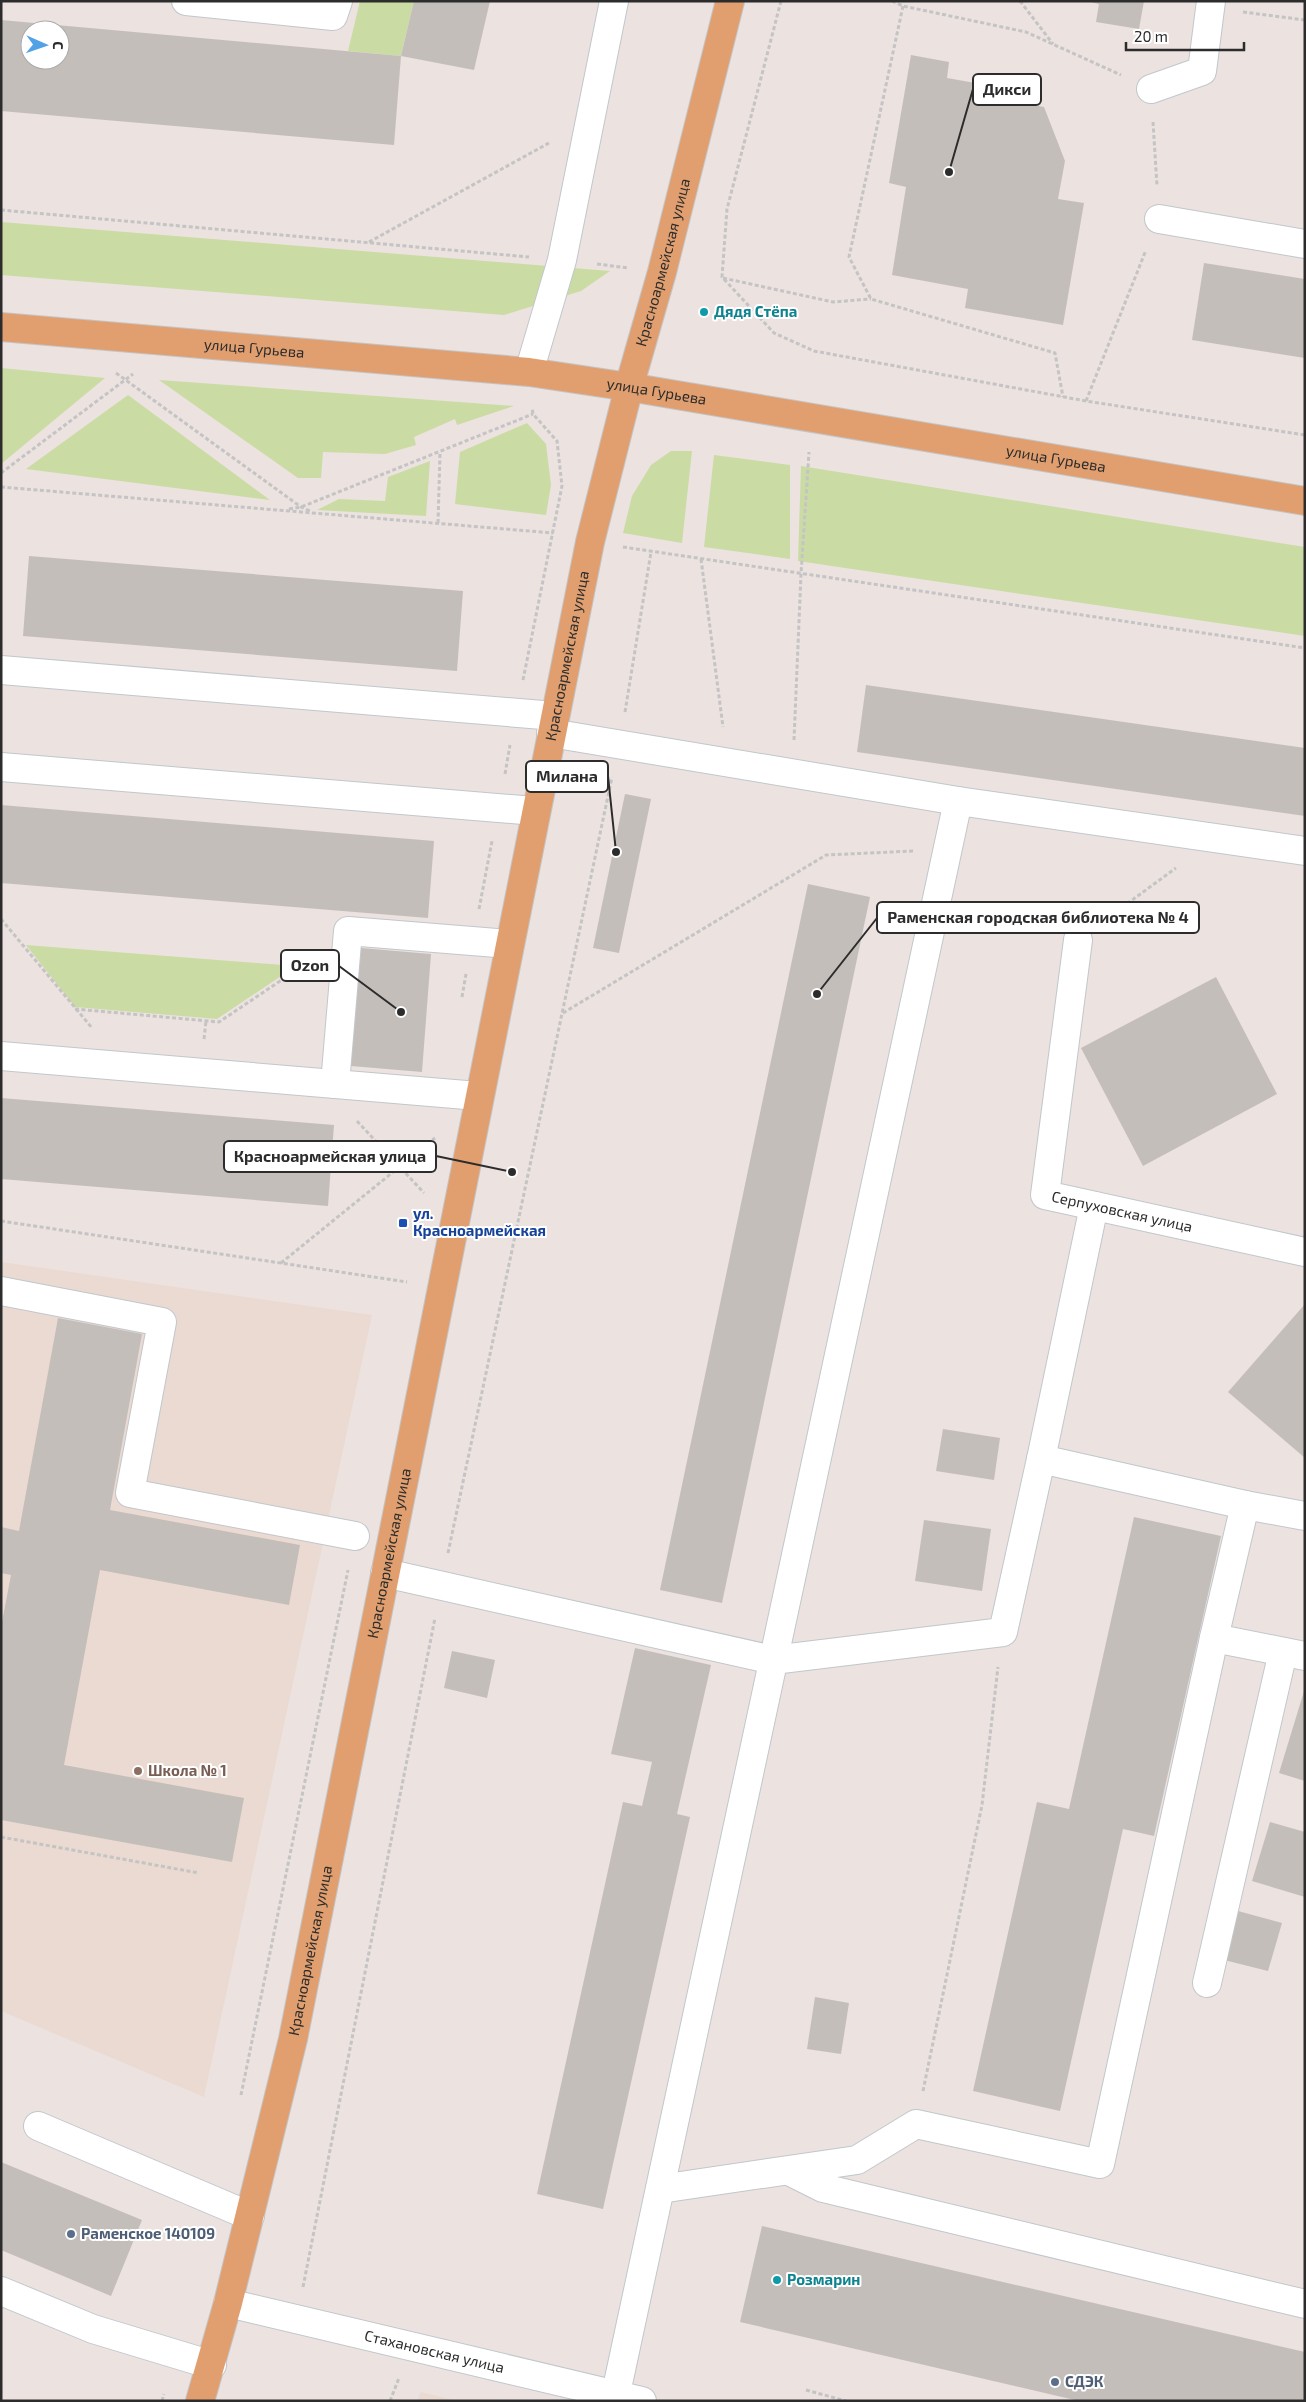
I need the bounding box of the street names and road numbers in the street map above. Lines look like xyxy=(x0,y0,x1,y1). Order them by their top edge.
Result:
street label: Красноармейская улица xyxy=(631,176,693,348)
street label: улица Гурьева xyxy=(203,334,305,361)
street label: улица Гурьева xyxy=(605,374,708,408)
street label: улица Гурьева xyxy=(1005,441,1107,475)
street label: Красноармейская улица xyxy=(541,569,592,742)
street label: Серпуховская улица xyxy=(1050,1187,1194,1235)
street label: Красноармейская улица xyxy=(363,1466,414,1640)
street label: Красноармейская улица xyxy=(284,1864,335,2037)
street label: Стахановская улица xyxy=(363,2326,506,2376)

